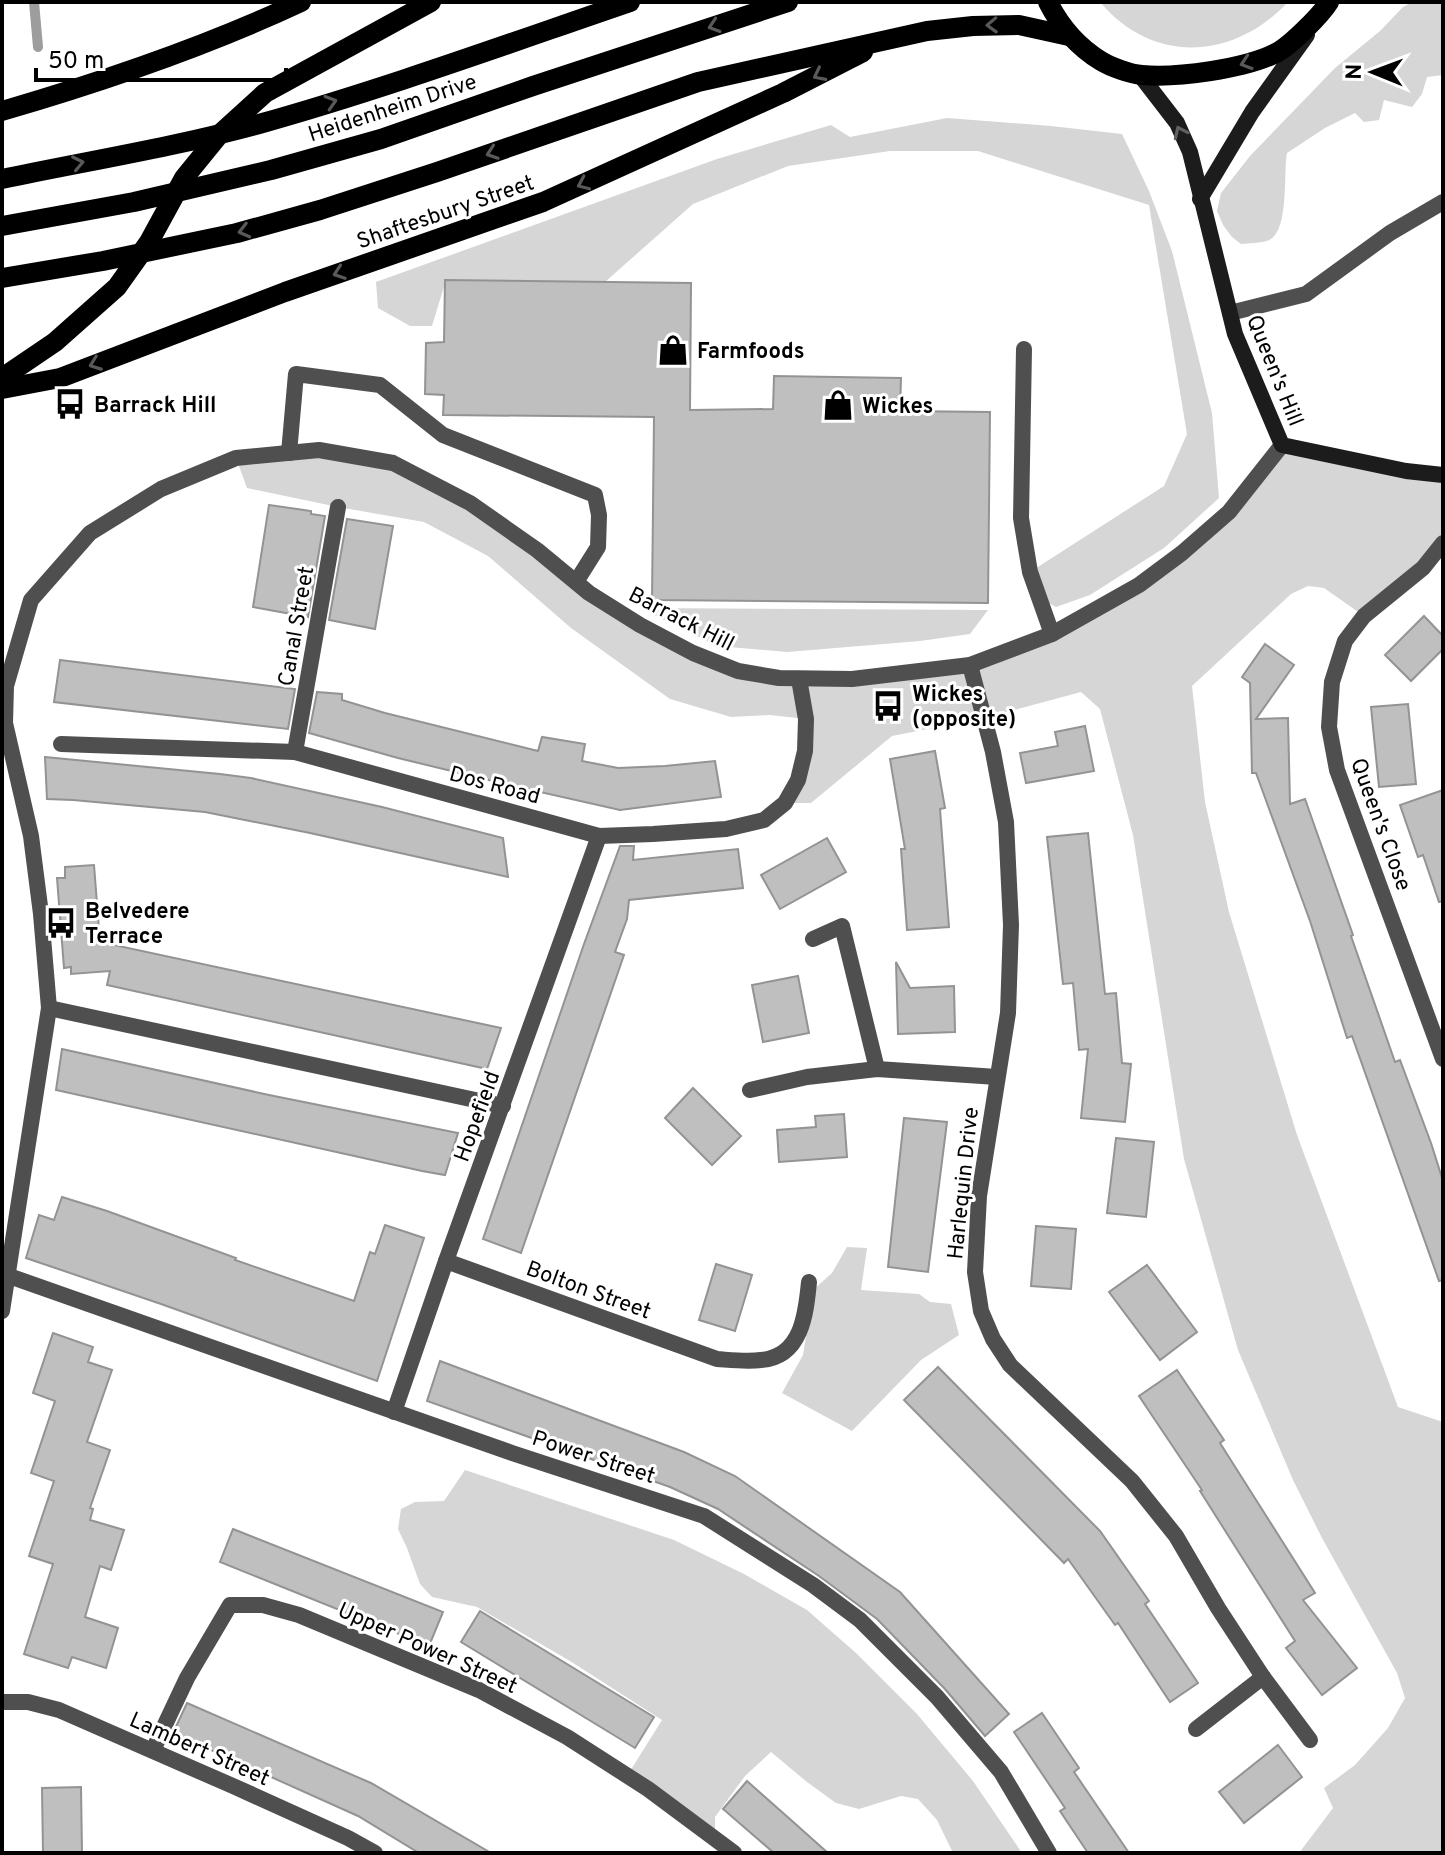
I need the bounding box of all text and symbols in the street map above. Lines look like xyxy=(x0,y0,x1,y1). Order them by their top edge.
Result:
one-way arrow xyxy=(708,17,722,33)
one-way arrow xyxy=(985,17,998,34)
scale bar xyxy=(36,32,286,82)
north arrow xyxy=(1333,32,1413,112)
text: 50 m xyxy=(48,47,104,77)
one-way arrow xyxy=(1239,54,1253,70)
text: N xyxy=(1342,64,1369,80)
one-way arrow xyxy=(812,65,827,80)
street label: Heidenheim Drive xyxy=(305,69,481,149)
one-way arrow xyxy=(323,95,337,111)
one-way arrow xyxy=(1174,126,1190,141)
one-way arrow xyxy=(486,144,500,160)
one-way arrow xyxy=(71,155,85,172)
street label: Shaftesbury Street xyxy=(354,170,538,256)
one-way arrow xyxy=(577,174,591,190)
one-way arrow xyxy=(237,221,251,238)
one-way arrow xyxy=(333,263,347,280)
street label: Queen's Hill xyxy=(1239,311,1308,431)
shop icon: Farmfoods xyxy=(656,333,690,367)
place label: Farmfoods xyxy=(697,339,805,366)
one-way arrow xyxy=(89,354,103,371)
bus stop icon: Barrack Hill xyxy=(53,387,87,421)
shop icon: Wickes xyxy=(821,388,855,422)
place label: Barrack Hill xyxy=(94,393,217,420)
place label: Wickes xyxy=(862,394,933,421)
street label: Canal Street xyxy=(274,564,321,689)
street label: Barrack Hill xyxy=(623,582,738,658)
place label: Wickes (opposite) xyxy=(912,682,1016,734)
bus stop icon: Wickes (opposite) xyxy=(871,689,905,723)
street label: Queen's Close xyxy=(1343,755,1416,895)
street label: Dos Road xyxy=(446,761,543,812)
place label: Belvedere Terrace xyxy=(85,899,190,951)
bus stop icon: Belvedere Terrace xyxy=(44,906,78,940)
street label: Hopefield xyxy=(449,1068,507,1166)
street label: Harlequin Drive xyxy=(943,1106,986,1261)
street label: Bolton Street xyxy=(522,1256,654,1326)
street label: Power Street xyxy=(528,1426,658,1491)
street label: Upper Power Street xyxy=(333,1598,521,1701)
street label: Lambert Street xyxy=(125,1707,273,1793)

